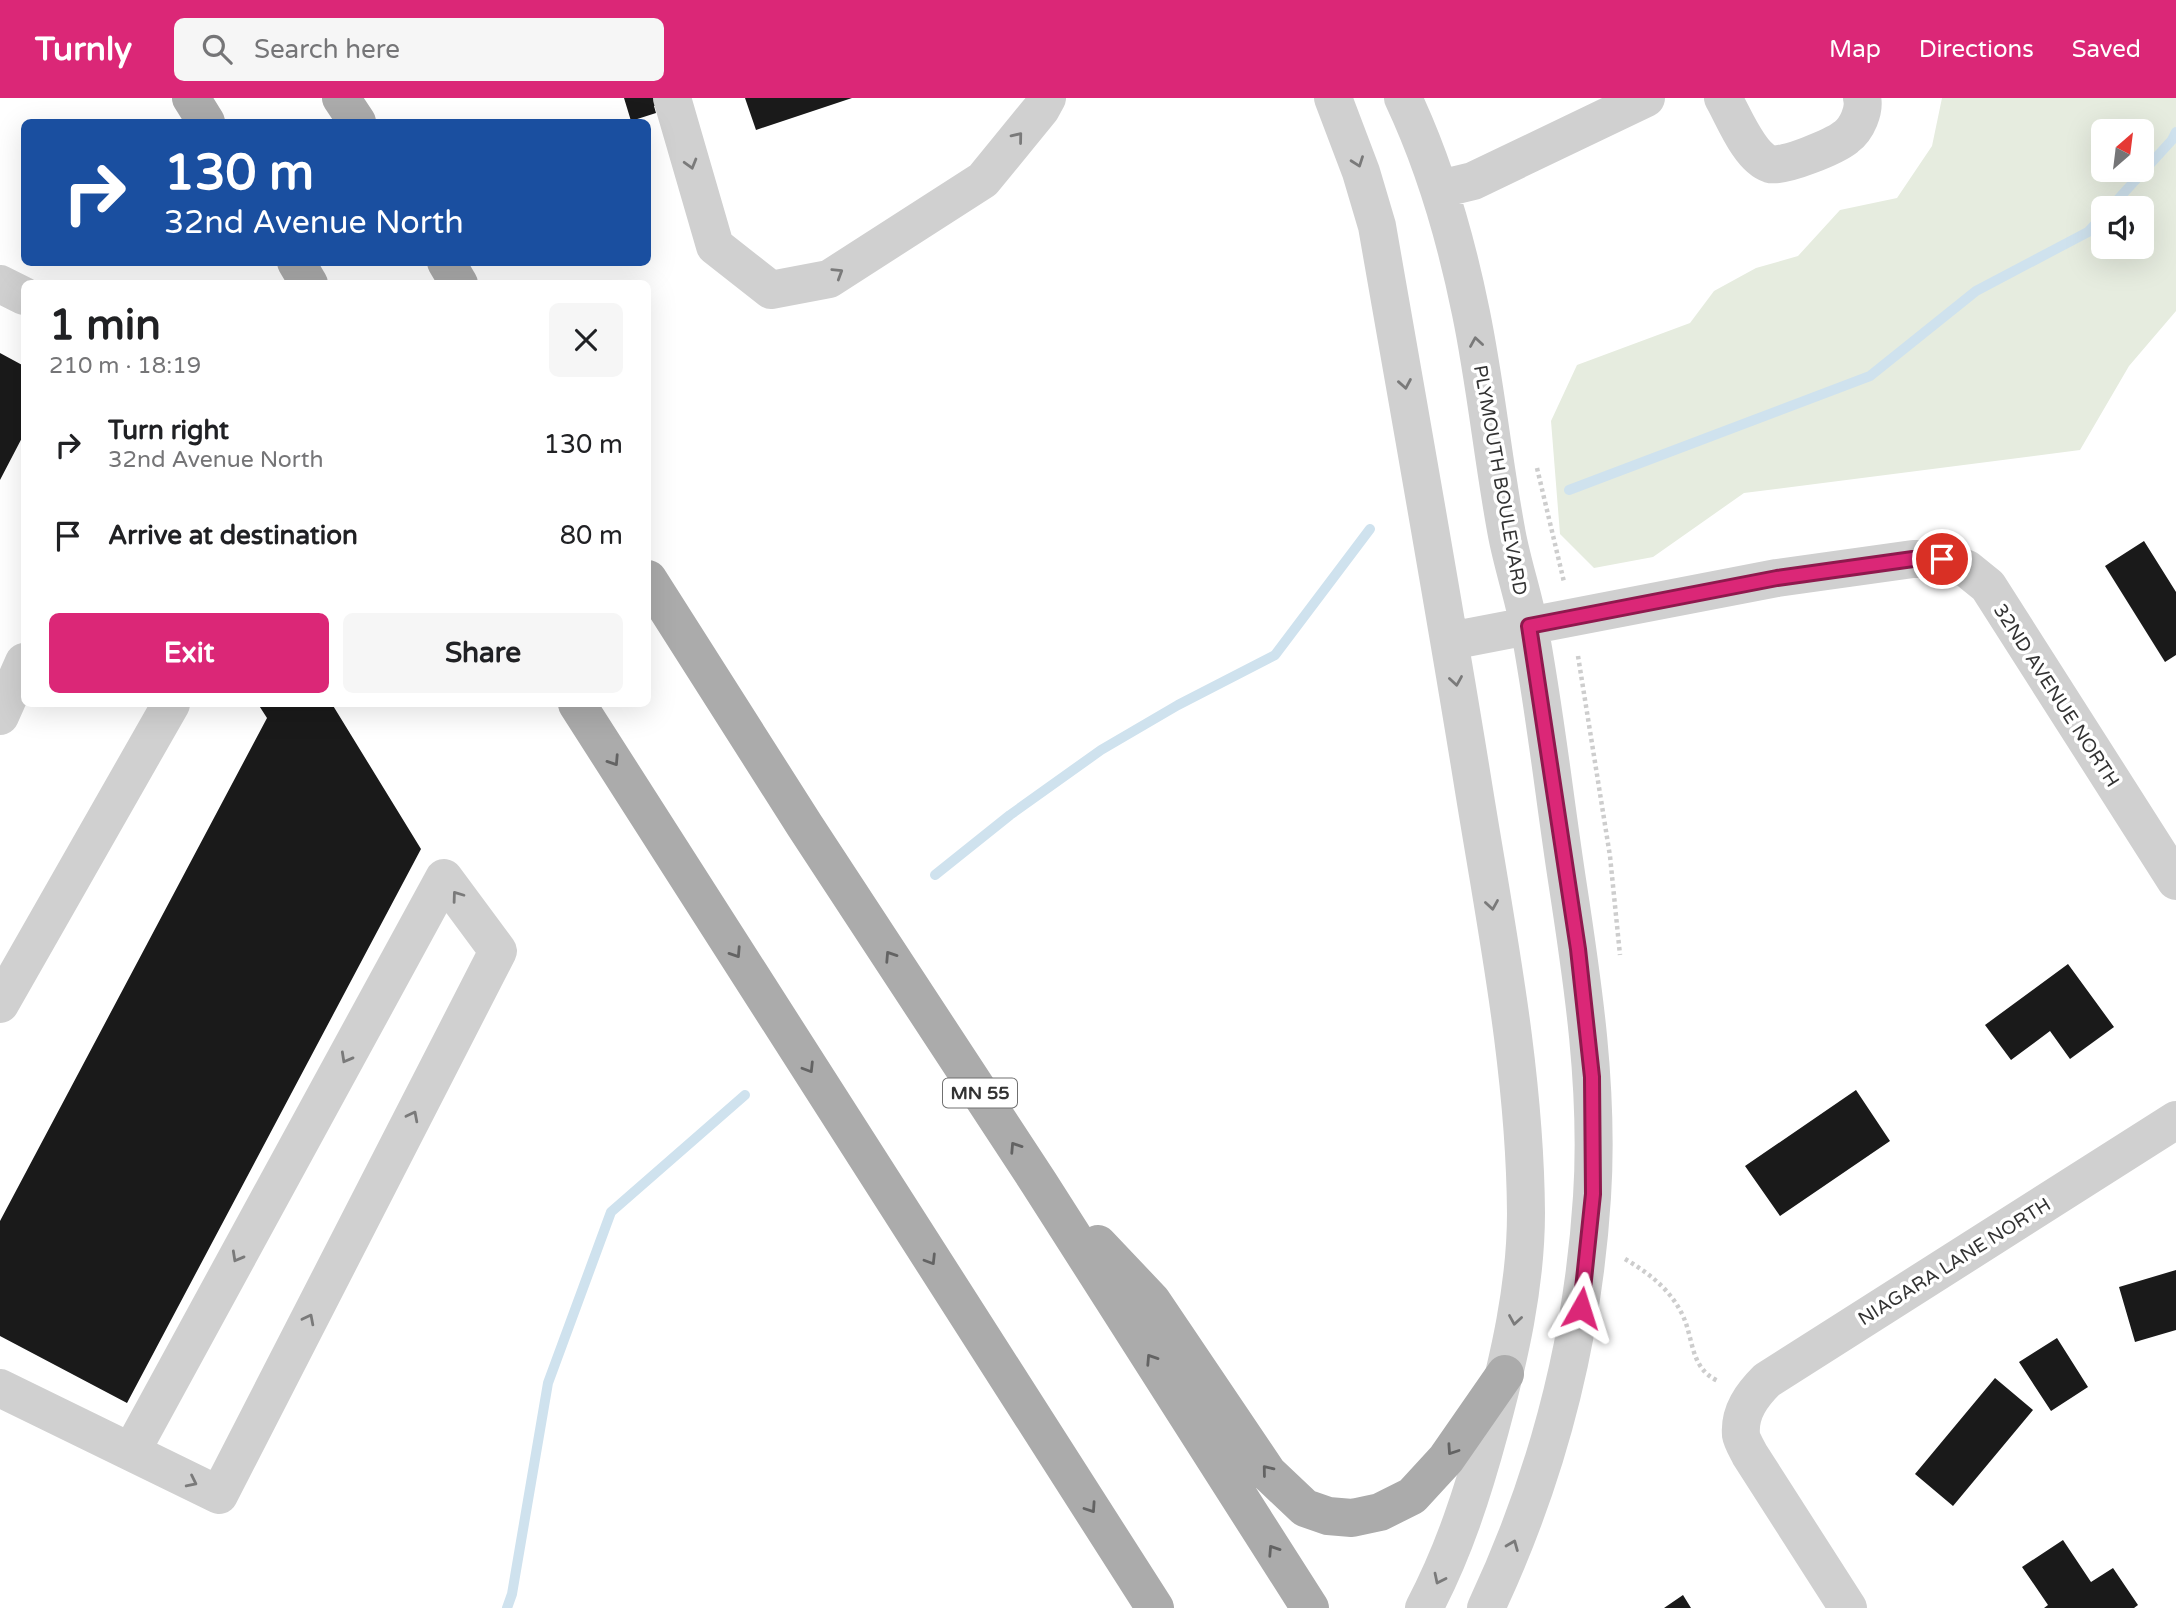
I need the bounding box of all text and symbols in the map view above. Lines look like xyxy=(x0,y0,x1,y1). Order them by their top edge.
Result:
search box xyxy=(174,18,664,81)
text: Turnly xyxy=(35,30,132,69)
icon: search xyxy=(198,30,236,68)
text: Search here xyxy=(254,34,400,65)
text: Map xyxy=(1829,35,1881,64)
text: Directions xyxy=(1919,35,2034,64)
text: Saved xyxy=(2072,35,2141,64)
north arrow xyxy=(2091,119,2154,182)
map controls xyxy=(2091,119,2154,259)
one-way arrow xyxy=(1009,133,1022,145)
text: 130 m xyxy=(164,144,314,203)
icon: right xyxy=(49,147,140,238)
one-way arrow xyxy=(1349,155,1363,167)
one-way arrow xyxy=(682,157,697,169)
button: sound xyxy=(2091,196,2154,259)
text: 32nd Avenue North xyxy=(164,204,464,242)
one-way arrow xyxy=(830,269,843,282)
text: 1 min xyxy=(49,300,161,351)
button: close xyxy=(549,303,623,377)
one-way arrow xyxy=(1469,336,1484,348)
text: 210 m · 18:19 xyxy=(49,352,201,380)
street label: PLYMOUTH BOULEVARD xyxy=(1469,363,1531,597)
one-way arrow xyxy=(1397,378,1412,390)
text: Turn right xyxy=(108,415,229,446)
icon: right xyxy=(49,426,87,464)
text: 130 m xyxy=(543,429,623,460)
text: 32nd Avenue North xyxy=(108,446,323,474)
icon: arrive xyxy=(49,517,87,555)
text: Arrive at destination xyxy=(108,520,358,551)
text: 80 m xyxy=(560,520,623,551)
pin xyxy=(1912,529,1972,589)
icon: arrive xyxy=(1923,540,1961,578)
street label: 32ND AVENUE NORTH xyxy=(1989,600,2124,791)
button: Exit xyxy=(49,613,329,693)
button: Share xyxy=(343,613,623,693)
one-way arrow xyxy=(1448,675,1463,686)
one-way arrow xyxy=(605,753,618,766)
one-way arrow xyxy=(453,891,466,904)
one-way arrow xyxy=(1484,899,1499,911)
one-way arrow xyxy=(728,945,741,958)
one-way arrow xyxy=(885,951,898,964)
one-way arrow xyxy=(341,1050,354,1063)
one-way arrow xyxy=(801,1060,814,1073)
road number: MN 55 xyxy=(943,1078,1017,1108)
one-way arrow xyxy=(404,1111,418,1124)
one-way arrow xyxy=(1010,1142,1023,1155)
street label: NIAGARA LANE NORTH xyxy=(1854,1193,2055,1330)
one-way arrow xyxy=(232,1250,245,1263)
one-way arrow xyxy=(923,1252,936,1265)
position arrow xyxy=(1544,1271,1618,1345)
one-way arrow xyxy=(301,1314,314,1326)
one-way arrow xyxy=(1508,1314,1523,1326)
one-way arrow xyxy=(1146,1353,1159,1366)
one-way arrow xyxy=(1448,1442,1460,1455)
one-way arrow xyxy=(1263,1465,1276,1477)
one-way arrow xyxy=(185,1473,197,1487)
one-way arrow xyxy=(1083,1500,1096,1513)
one-way arrow xyxy=(1505,1540,1519,1552)
one-way arrow xyxy=(1269,1545,1282,1558)
one-way arrow xyxy=(1433,1572,1447,1584)

